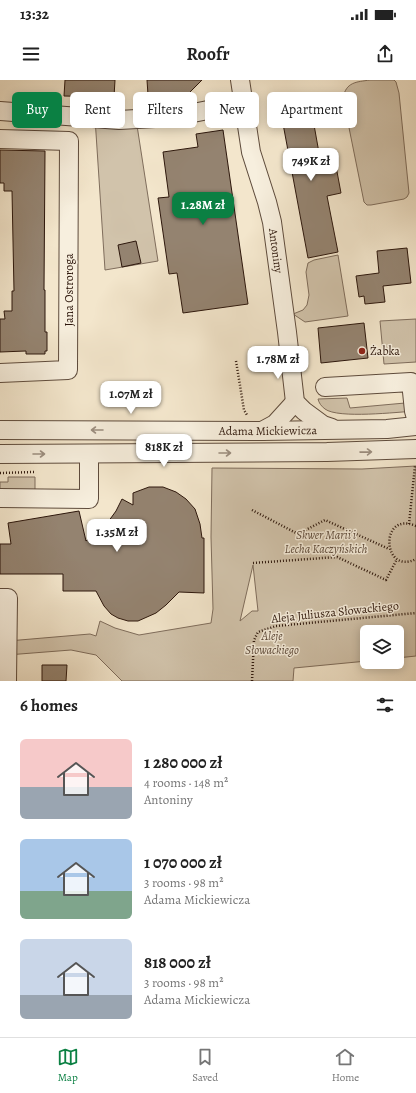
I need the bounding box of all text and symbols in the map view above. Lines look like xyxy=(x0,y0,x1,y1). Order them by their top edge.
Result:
text: 13:32 xyxy=(20,4,49,24)
text: Roofr xyxy=(186,42,230,66)
icon: menu xyxy=(20,43,42,65)
icon: share xyxy=(374,43,396,65)
chip: Buy xyxy=(12,92,62,128)
chip: Rent xyxy=(70,92,125,128)
chip: Filters xyxy=(133,92,197,128)
chip: New xyxy=(205,92,259,128)
chip: Apartment xyxy=(267,92,357,128)
pin: 749K zł xyxy=(274,148,348,182)
text: 749K zł xyxy=(292,152,330,169)
pin: 1.28M zł xyxy=(162,192,244,226)
text: 1.28M zł xyxy=(181,196,225,213)
street label: Antoniny xyxy=(265,226,287,275)
street label: Jana Ostroroga xyxy=(61,253,77,327)
place label: Żabka xyxy=(370,343,400,359)
pin: 1.78M zł xyxy=(237,346,319,380)
marker: Żabka xyxy=(357,346,367,356)
text: 1.78M zł xyxy=(256,350,300,367)
pin: 1.07M zł xyxy=(90,381,172,415)
text: 1.07M zł xyxy=(109,385,153,402)
street label: Adama Mickiewicza xyxy=(218,422,318,439)
one-way arrow xyxy=(91,426,104,434)
pin: 818K zł xyxy=(127,434,201,468)
text: 818K zł xyxy=(145,438,183,455)
one-way arrow xyxy=(359,448,372,455)
one-way arrow xyxy=(218,449,231,457)
one-way arrow xyxy=(32,450,45,458)
pin: 1.35M zł xyxy=(76,519,158,553)
text: 1.35M zł xyxy=(96,523,138,540)
park label: Skwer Marii i Lecha Kaczyńskich xyxy=(285,527,368,557)
street label: Aleja Juliusza Słowackiego xyxy=(270,597,400,627)
map controls xyxy=(360,625,404,669)
button: layers xyxy=(360,625,404,669)
park label: Aleje Słowackiego xyxy=(245,628,299,658)
text: 6 homes xyxy=(20,694,78,717)
icon: filters xyxy=(374,694,396,716)
text: 1 280 000 zł xyxy=(144,751,223,774)
icon: home xyxy=(52,755,100,803)
text: 4 rooms · 148 m² xyxy=(144,774,228,791)
text: Antoniny xyxy=(144,791,193,808)
text: 1 070 000 zł xyxy=(144,851,222,874)
icon: home xyxy=(52,855,100,903)
text: 3 rooms · 98 m² xyxy=(144,874,223,891)
text: Adama Mickiewicza xyxy=(144,891,250,908)
text: 818 000 zł xyxy=(144,951,211,974)
icon: home xyxy=(52,955,100,1003)
text: 3 rooms · 98 m² xyxy=(144,974,223,991)
text: Adama Mickiewicza xyxy=(144,991,250,1008)
tab: Map xyxy=(57,1046,79,1085)
tab: Saved xyxy=(192,1046,218,1085)
tab: Home xyxy=(332,1046,359,1085)

